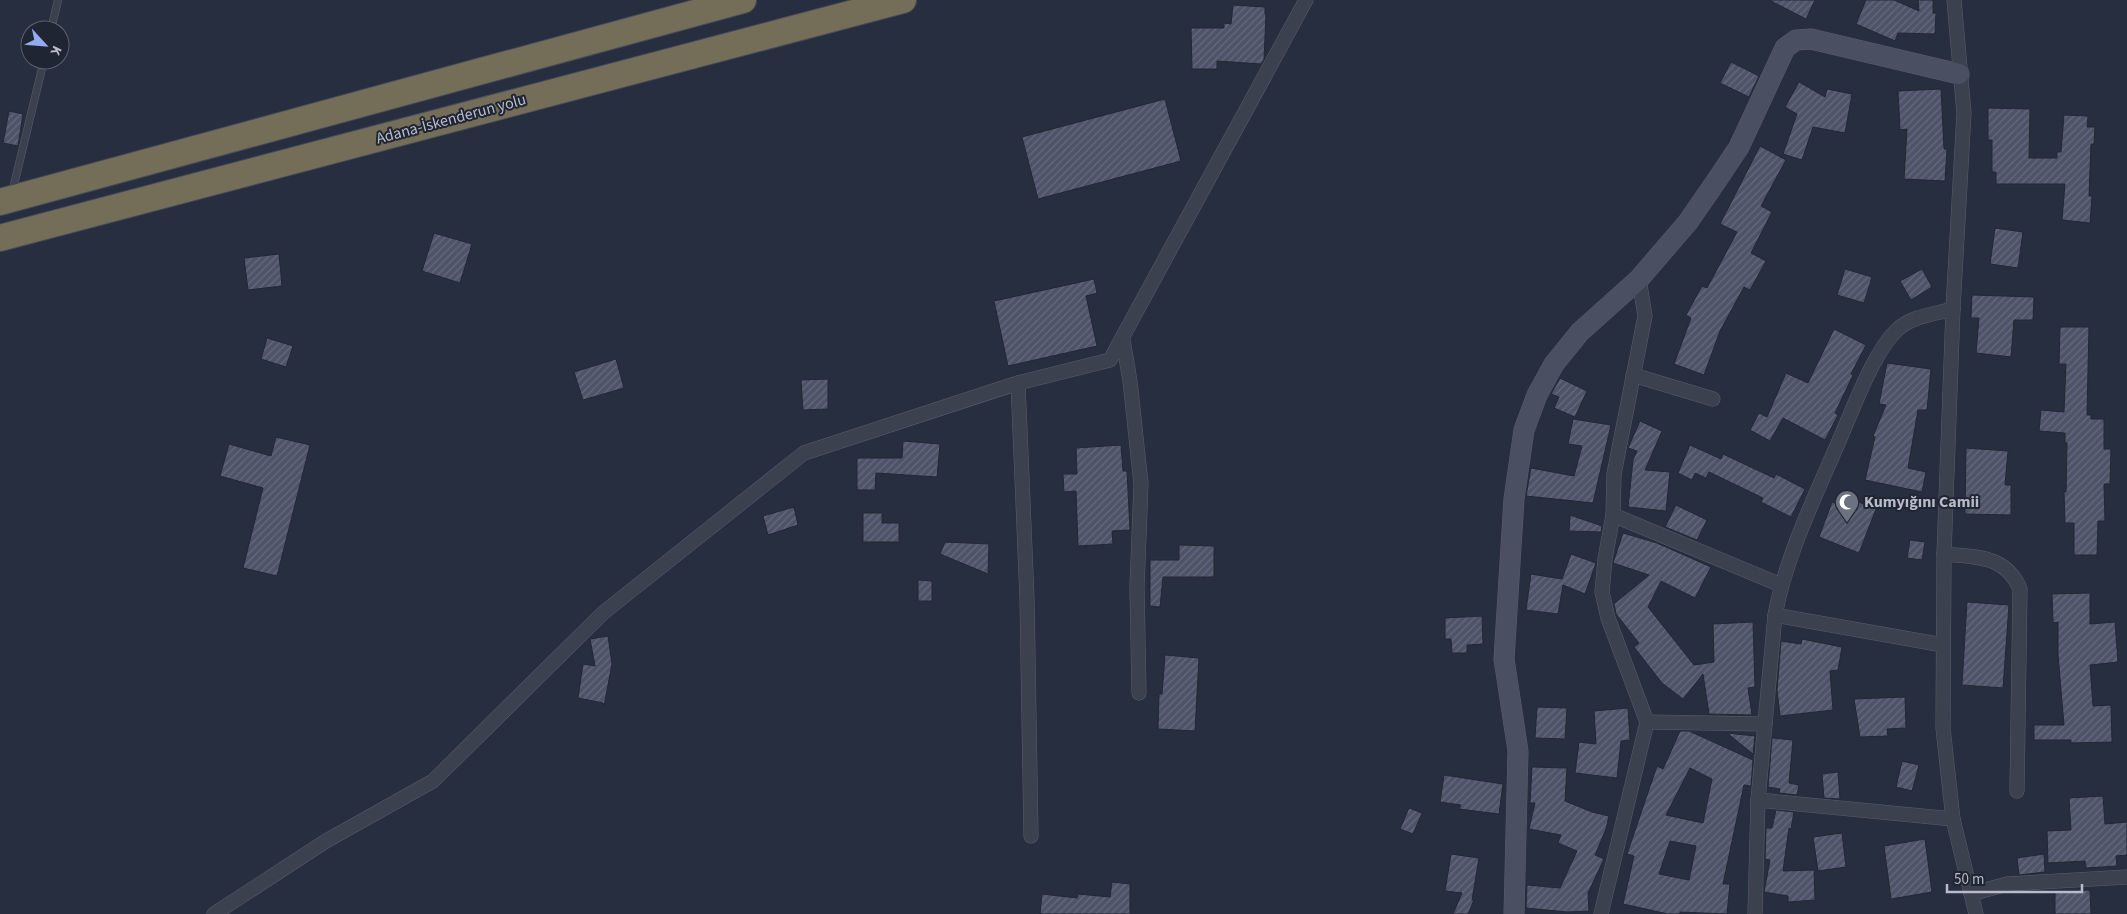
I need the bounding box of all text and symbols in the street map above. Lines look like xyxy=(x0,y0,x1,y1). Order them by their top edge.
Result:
north arrow xyxy=(20,20,70,70)
text: K xyxy=(45,42,67,59)
street label: Adana-İskenderun yolu xyxy=(374,88,528,150)
mosque icon: Kumyığını Camii xyxy=(1834,489,1860,523)
place label: Kumyığını Camii xyxy=(1864,491,1979,513)
scale bar xyxy=(1947,862,2082,894)
text: 50 m xyxy=(1954,869,1984,890)

